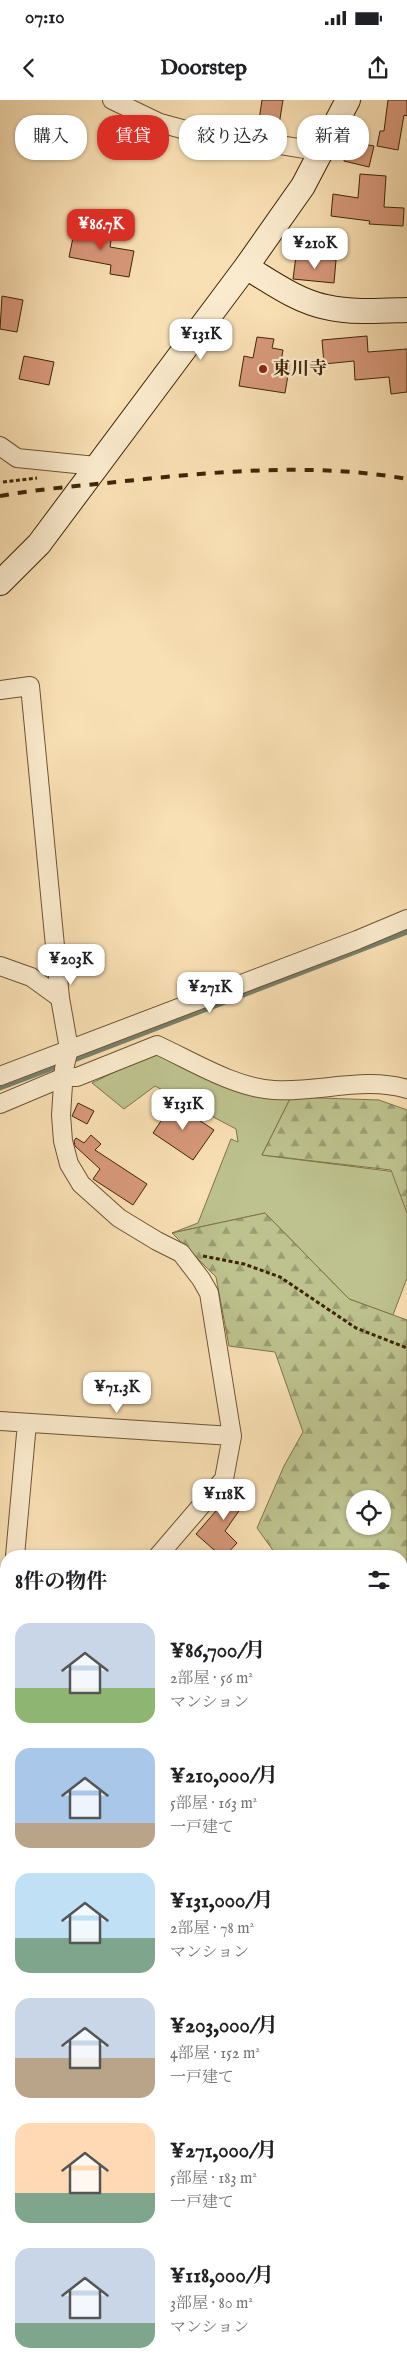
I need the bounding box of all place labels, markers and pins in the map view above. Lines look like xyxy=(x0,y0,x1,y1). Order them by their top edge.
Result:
pin: ¥86.7K xyxy=(60,208,142,251)
pin: ¥210K xyxy=(280,228,350,270)
pin: ¥131K xyxy=(166,318,236,361)
place label: 東川寺 xyxy=(273,358,327,381)
marker: 東川寺 xyxy=(257,363,269,375)
pin: ¥203K xyxy=(36,944,106,986)
pin: ¥271K xyxy=(175,972,245,1014)
pin: ¥131K xyxy=(148,1088,218,1131)
pin: ¥71.3K xyxy=(76,1372,158,1414)
pin: ¥118K xyxy=(189,1478,259,1521)

